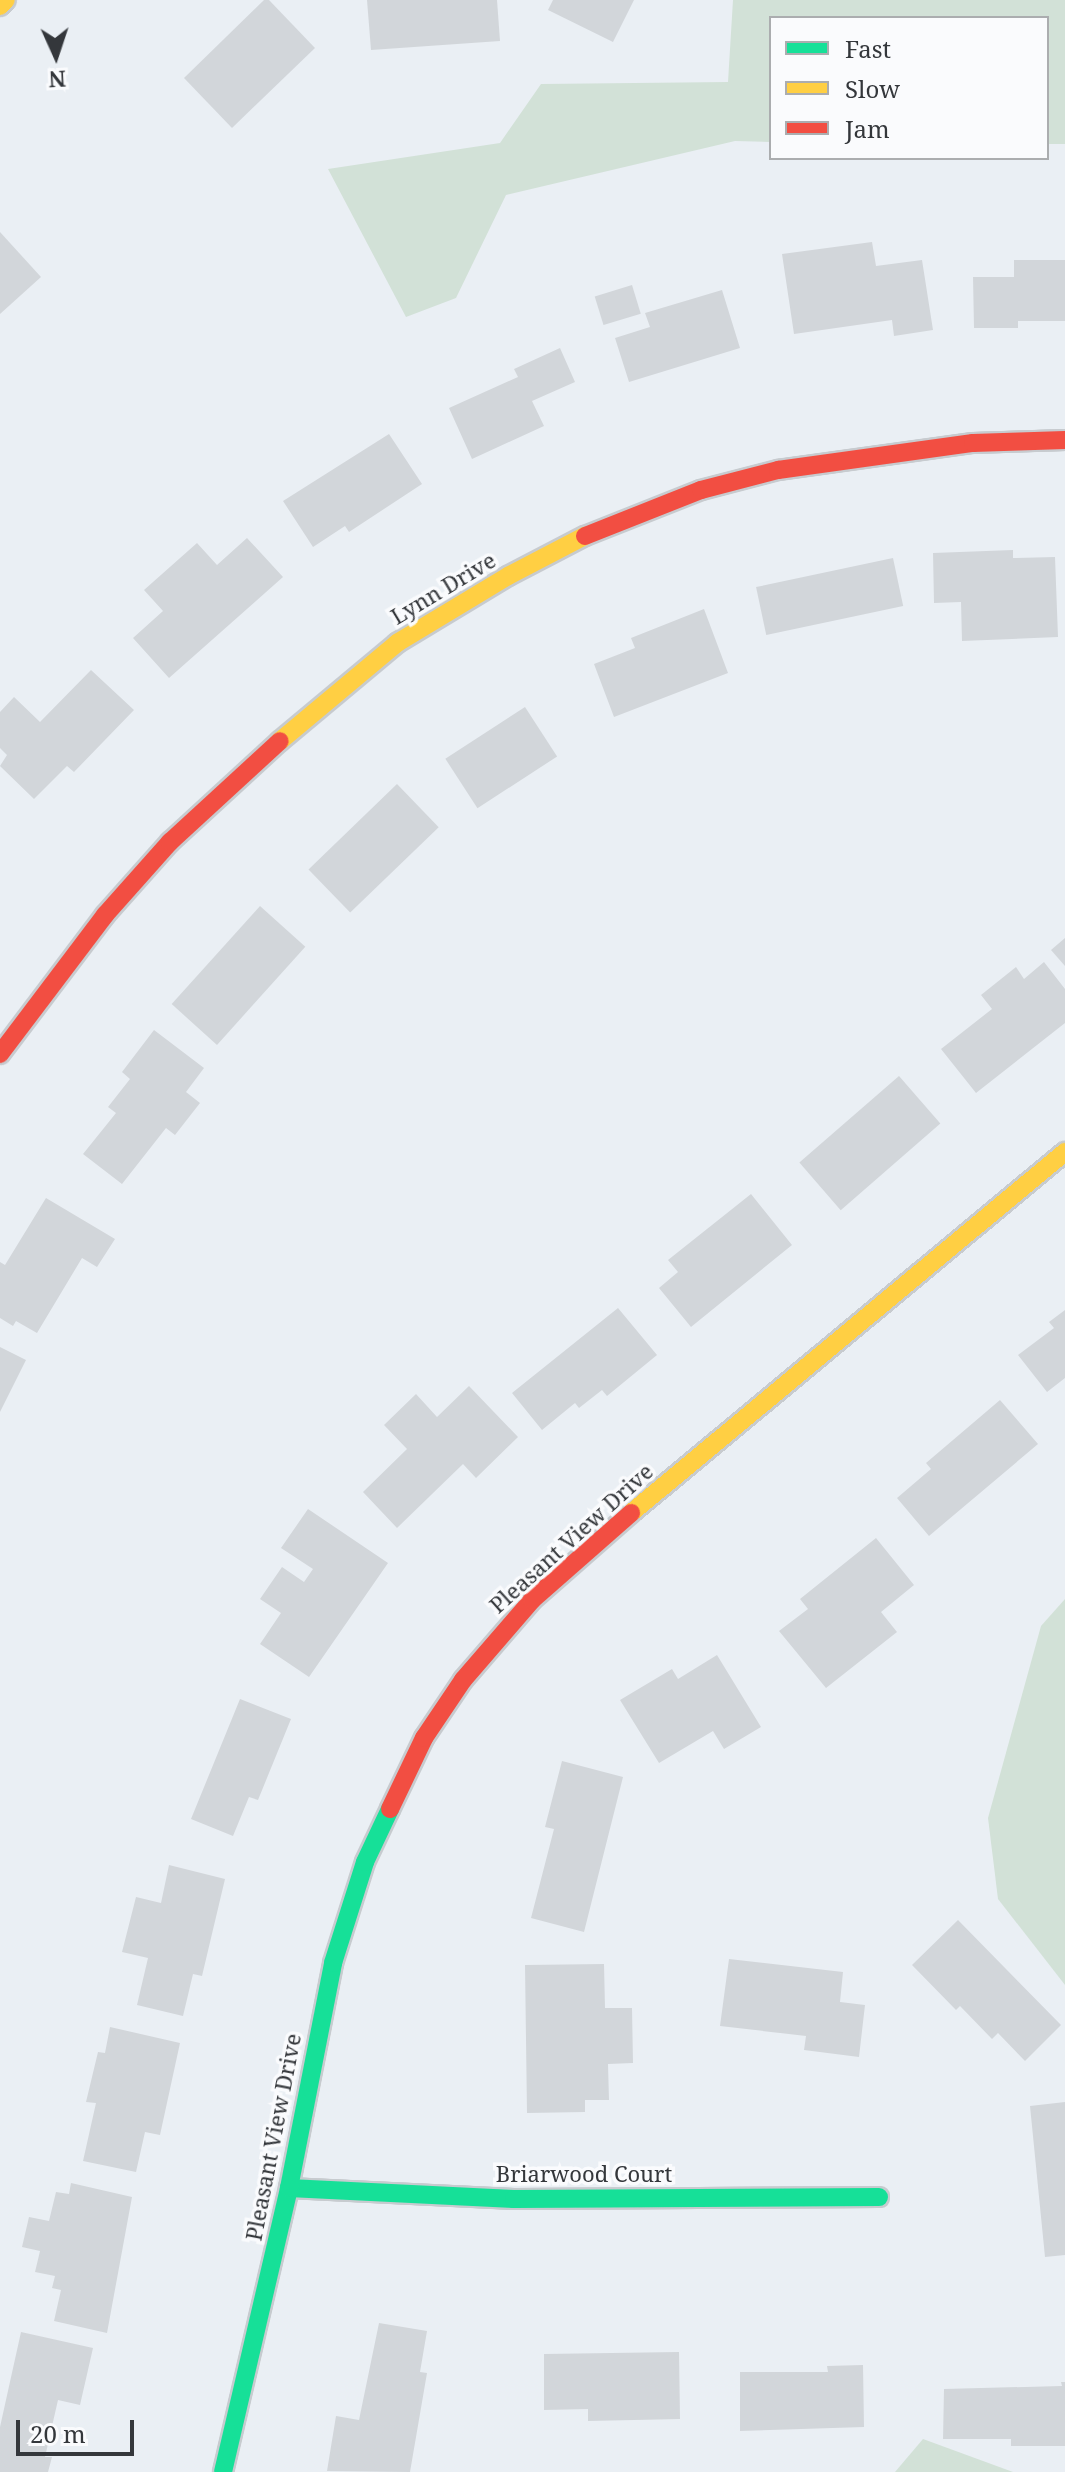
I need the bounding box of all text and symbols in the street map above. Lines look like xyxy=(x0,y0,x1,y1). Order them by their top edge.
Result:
north arrow xyxy=(16,16,96,96)
legend xyxy=(769,16,1049,160)
text: Fast xyxy=(845,32,891,65)
text: N xyxy=(48,65,67,95)
text: Slow xyxy=(845,72,900,105)
text: Jam xyxy=(845,112,890,145)
street label: Lynn Drive xyxy=(386,546,500,630)
street label: Pleasant View Drive xyxy=(484,1458,658,1618)
street label: Pleasant View Drive xyxy=(240,2031,306,2243)
street label: Briarwood Court xyxy=(496,2161,672,2187)
scale bar xyxy=(20,2404,138,2454)
text: 20 m xyxy=(30,2417,86,2450)

